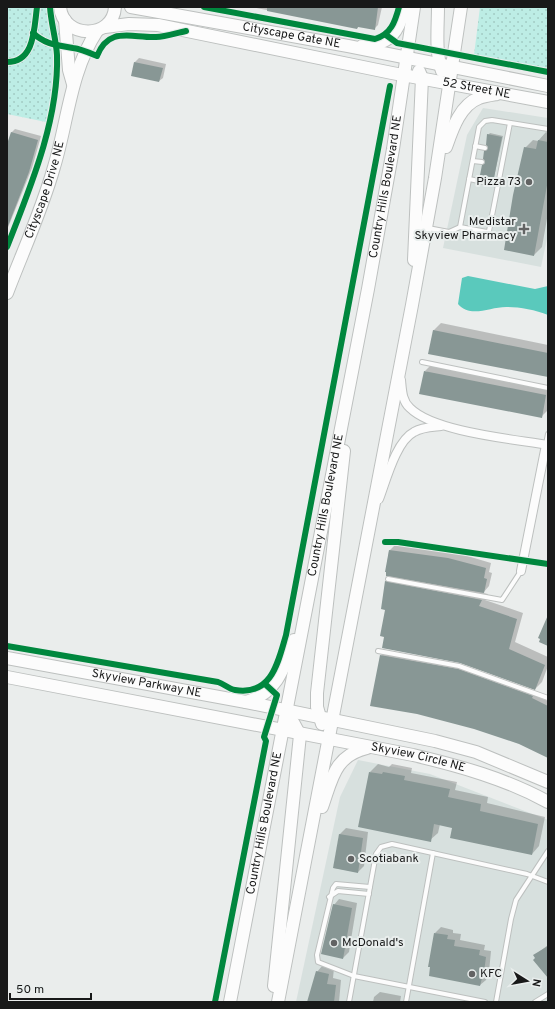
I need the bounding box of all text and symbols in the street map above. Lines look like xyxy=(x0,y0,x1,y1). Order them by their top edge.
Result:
street label: Cityscape Gate NE xyxy=(241,19,342,52)
street label: 52 Street NE xyxy=(441,75,512,103)
street label: Country Hills Boulevard NE xyxy=(366,114,406,260)
street label: Cityscape Drive NE xyxy=(21,139,69,241)
place label: Pizza 73 xyxy=(476,174,521,190)
marker: Pizza 73 xyxy=(524,177,534,187)
place label: Medistar Skyview Pharmacy xyxy=(414,214,516,244)
marker: Medistar Skyview Pharmacy xyxy=(519,224,529,234)
street label: Country Hills Boulevard NE xyxy=(305,432,348,578)
street label: Skyview Parkway NE xyxy=(90,666,203,702)
street label: Skyview Circle NE xyxy=(370,739,467,776)
street label: Country Hills Boulevard NE xyxy=(243,751,286,896)
place label: Scotiabank xyxy=(359,851,419,867)
marker: Scotiabank xyxy=(346,854,356,864)
place label: McDonald's xyxy=(342,935,404,951)
marker: McDonald's xyxy=(329,938,339,948)
north arrow xyxy=(507,961,547,1001)
place label: KFC xyxy=(480,966,502,982)
marker: KFC xyxy=(467,969,477,979)
scale bar xyxy=(10,975,91,1001)
text: N xyxy=(528,978,543,988)
text: 50 m xyxy=(16,982,44,998)

